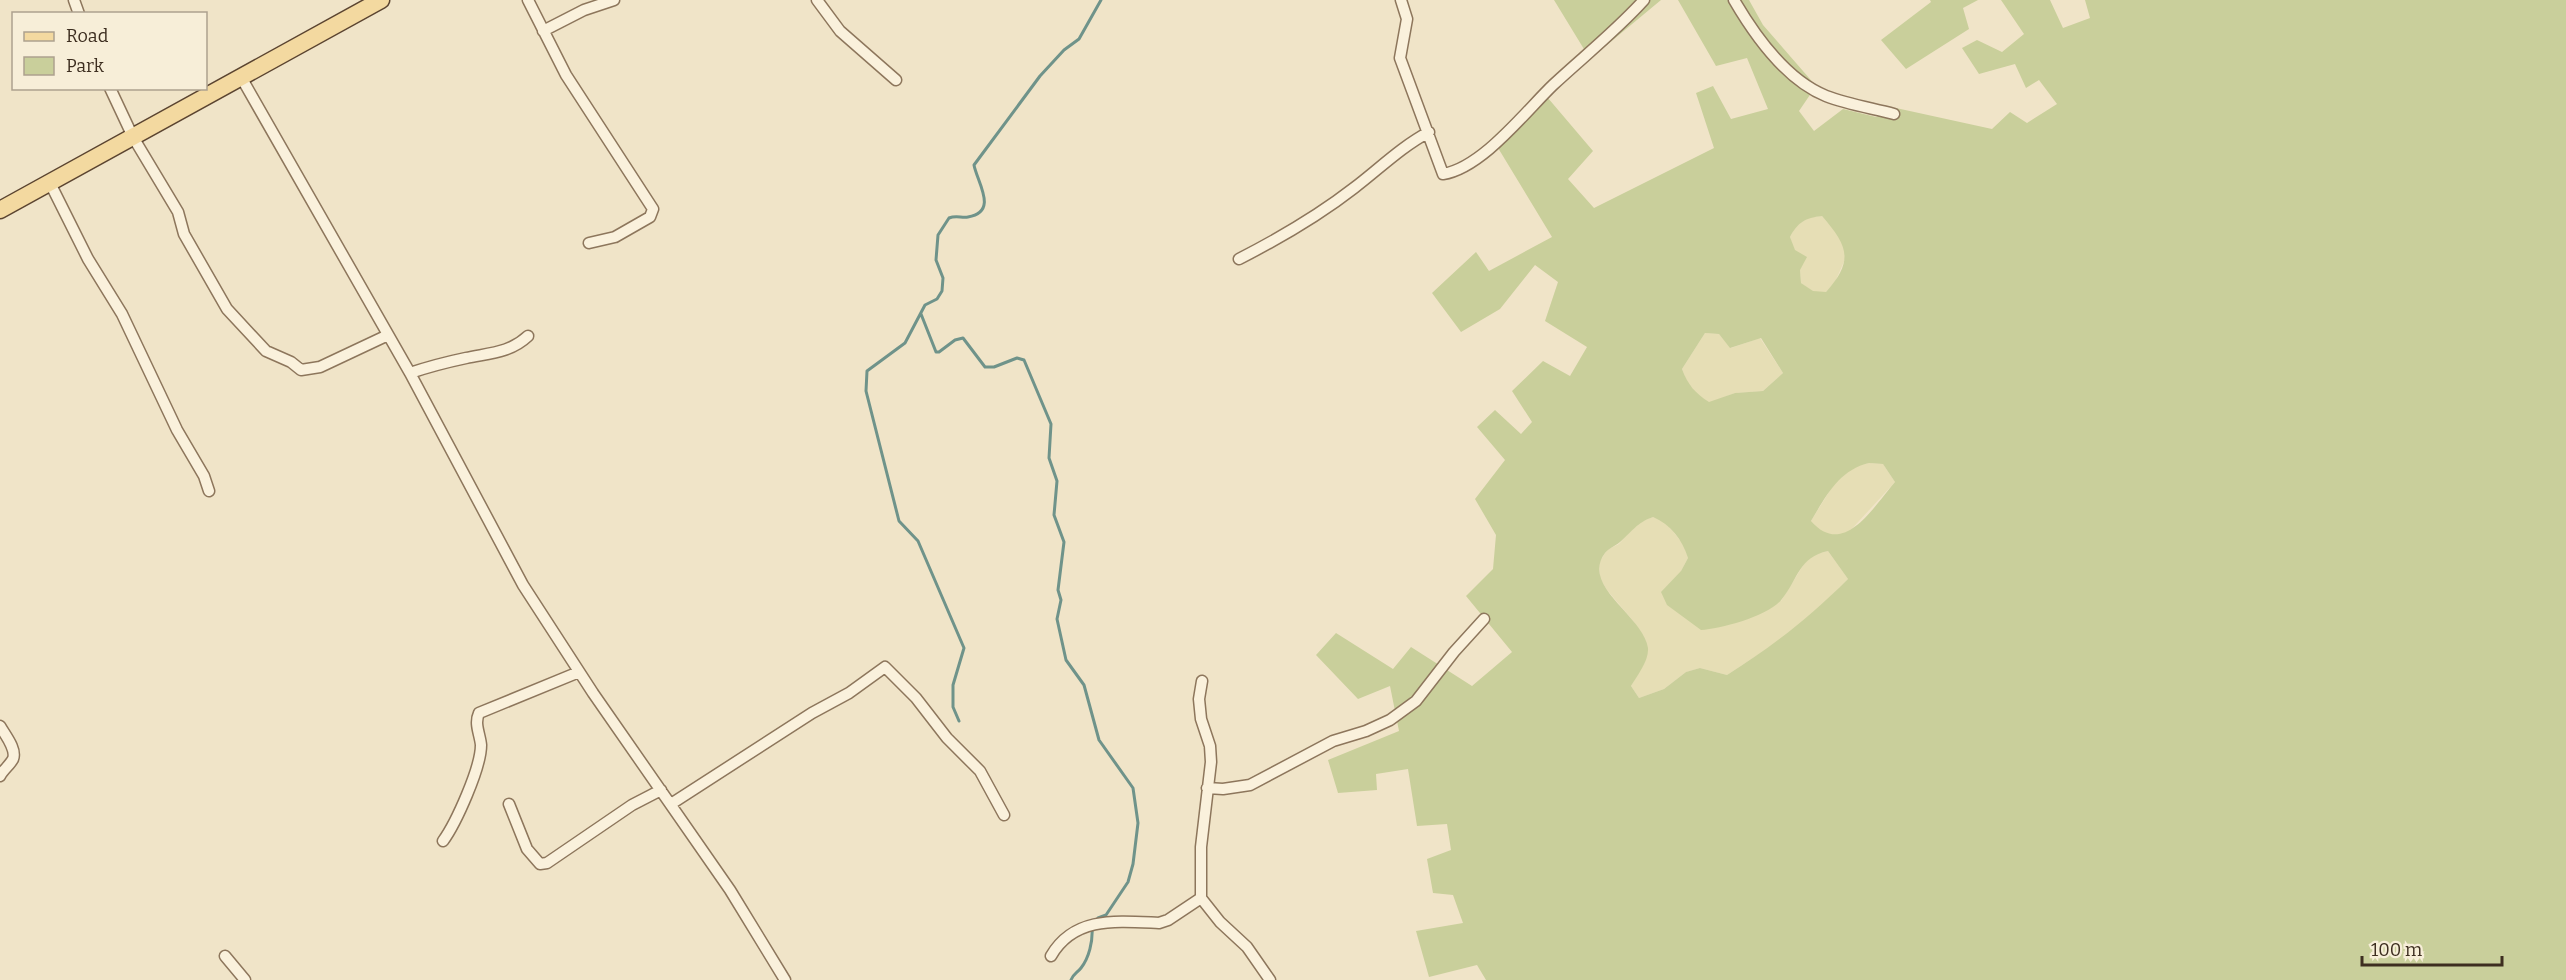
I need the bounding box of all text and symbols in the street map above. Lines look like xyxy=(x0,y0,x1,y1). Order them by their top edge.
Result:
legend xyxy=(12,12,207,90)
text: Road xyxy=(66,25,109,47)
text: Park xyxy=(66,55,105,77)
scale bar xyxy=(2362,929,2502,967)
text: 100 m xyxy=(2371,939,2422,961)

